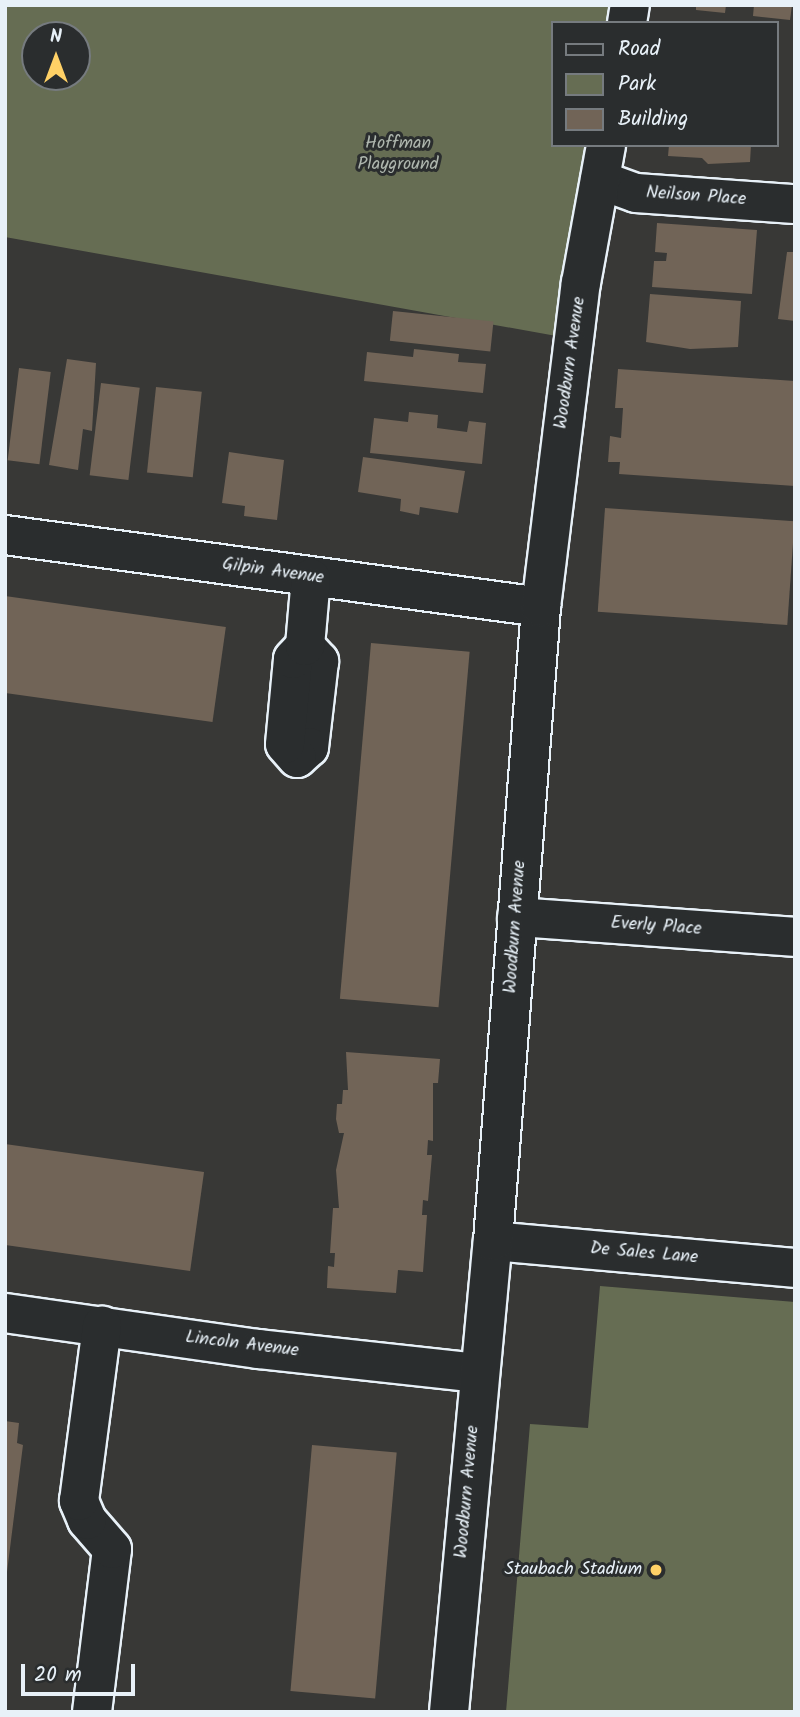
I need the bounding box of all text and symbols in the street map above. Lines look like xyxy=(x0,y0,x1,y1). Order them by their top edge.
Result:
north arrow xyxy=(21,21,91,91)
legend xyxy=(552,21,779,147)
text: N xyxy=(50,22,62,52)
text: Road xyxy=(618,33,660,66)
text: Park xyxy=(618,68,656,101)
text: Building xyxy=(618,103,688,136)
park label: Hoffman Playground xyxy=(358,134,438,176)
street label: Neilson Place xyxy=(645,183,747,211)
street label: Woodburn Avenue xyxy=(551,296,591,430)
street label: Gilpin Avenue xyxy=(221,554,325,590)
street label: Woodburn Avenue xyxy=(501,860,531,994)
street label: Everly Place xyxy=(610,913,702,941)
street label: De Sales Lane xyxy=(589,1239,699,1269)
street label: Lincoln Avenue xyxy=(184,1327,300,1363)
street label: Woodburn Avenue xyxy=(451,1425,485,1559)
place label: Staubach Stadium xyxy=(504,1559,642,1581)
marker: Staubach Stadium xyxy=(648,1562,664,1578)
scale bar xyxy=(24,1650,138,1694)
text: 20 m xyxy=(34,1659,82,1692)

